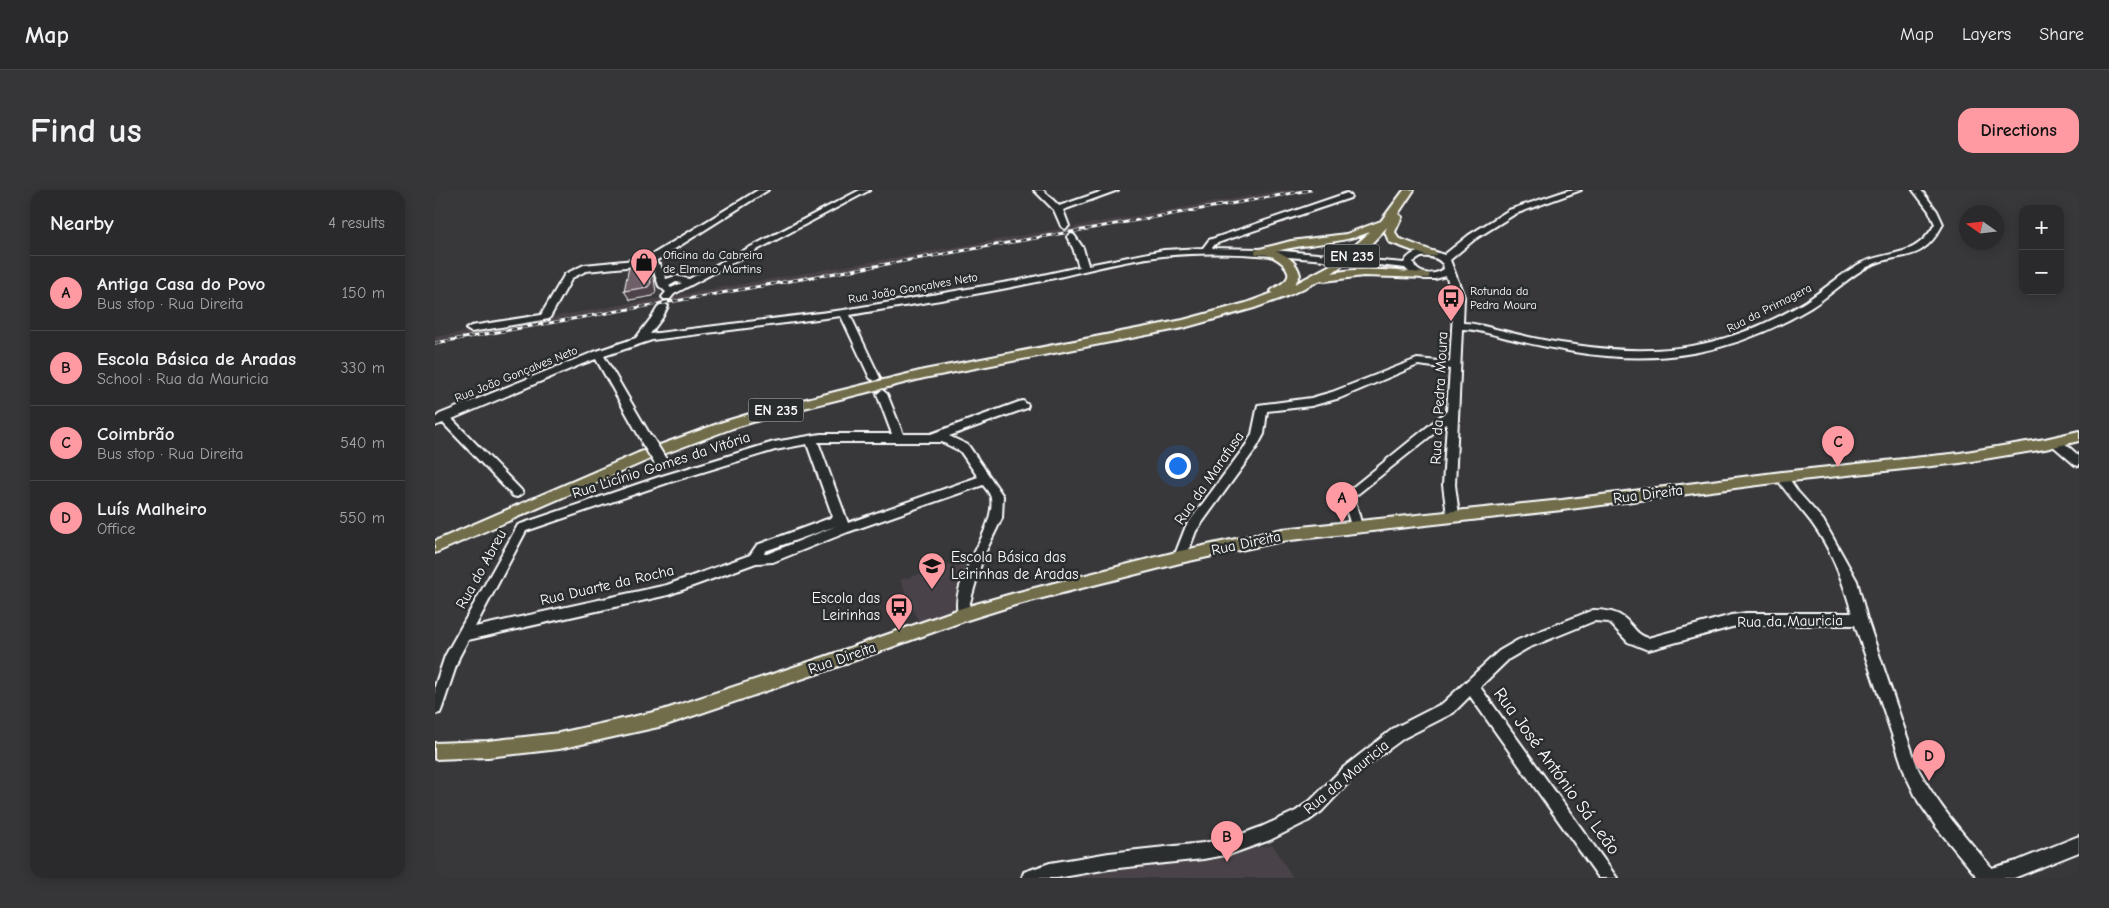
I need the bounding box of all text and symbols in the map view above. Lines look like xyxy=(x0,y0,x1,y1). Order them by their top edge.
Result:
text: Map xyxy=(25,21,69,49)
text: Map xyxy=(1900,24,1934,45)
text: Layers xyxy=(1962,24,2011,45)
text: Share xyxy=(2039,24,2084,45)
button: Directions xyxy=(1958,108,2079,153)
text: Find us xyxy=(30,110,142,151)
north arrow xyxy=(1959,205,2004,250)
map controls xyxy=(2019,205,2064,295)
button: + xyxy=(2019,205,2064,250)
text: Nearby xyxy=(50,211,114,235)
text: 4 results xyxy=(328,214,385,232)
road number: EN 235 xyxy=(1325,244,1379,268)
shop icon: Oficina da Cabreira de Elmano Martins xyxy=(629,247,659,286)
place label: Oficina da Cabreira de Elmano Martins xyxy=(663,248,763,276)
button: − xyxy=(2019,250,2064,295)
street label: Rua João Gonçalves Neto xyxy=(847,270,979,306)
text: Antiga Casa do Povo xyxy=(97,273,265,295)
street label: Rua da Primagera xyxy=(1724,281,1814,335)
bus stop icon: Rotunda da Pedra Moura xyxy=(1436,283,1466,322)
text: A xyxy=(62,284,70,302)
text: 150 m xyxy=(342,284,385,302)
place label: Rotunda da Pedra Moura xyxy=(1470,284,1537,312)
text: Bus stop · Rua Direita xyxy=(97,295,243,313)
street label: Rua da Pedra Moura xyxy=(1427,331,1451,465)
street label: Rua João Gonçalves Neto xyxy=(453,343,579,405)
text: Escola Básica de Aradas xyxy=(97,348,296,370)
text: B xyxy=(61,359,71,377)
text: 330 m xyxy=(340,359,385,377)
text: School · Rua da Mauricia xyxy=(97,370,269,388)
road number: EN 235 xyxy=(749,398,803,422)
text: Coimbrão xyxy=(97,423,175,445)
pin: C xyxy=(1822,426,1854,467)
street label: Rua Licínio Gomes da Vitória xyxy=(570,428,752,502)
street label: Rua da Marafusa xyxy=(1170,428,1248,528)
text: C xyxy=(61,434,71,452)
text: 540 m xyxy=(340,434,385,452)
text: Bus stop · Rua Direita xyxy=(97,445,243,463)
your location xyxy=(1165,453,1191,479)
street label: Rua Direita xyxy=(1612,481,1684,507)
pin: A xyxy=(1326,482,1358,523)
text: Luís Malheiro xyxy=(97,498,207,520)
text: D xyxy=(61,509,71,527)
text: 550 m xyxy=(339,509,385,527)
text: Office xyxy=(97,520,136,538)
street label: Rua do Abreu xyxy=(452,526,510,612)
street label: Rua Direita xyxy=(1210,527,1282,559)
place label: Escola Básica das Leirinhas de Aradas xyxy=(951,548,1078,583)
school or university icon: Escola Básica das Leirinhas de Aradas xyxy=(917,551,947,590)
street label: Rua Duarte da Rocha xyxy=(538,561,676,609)
place label: Escola das Leirinhas xyxy=(812,589,880,624)
bus stop icon: Escola das Leirinhas xyxy=(884,592,914,631)
street label: Rua da Mauricia xyxy=(1737,611,1843,631)
street label: Rua Direita xyxy=(806,638,878,678)
street label: Rua José António Sá Leão xyxy=(1489,684,1624,859)
street label: Rua da Mauricia xyxy=(1300,736,1392,818)
pin: D xyxy=(1913,740,1945,781)
pin: B xyxy=(1211,821,1243,862)

